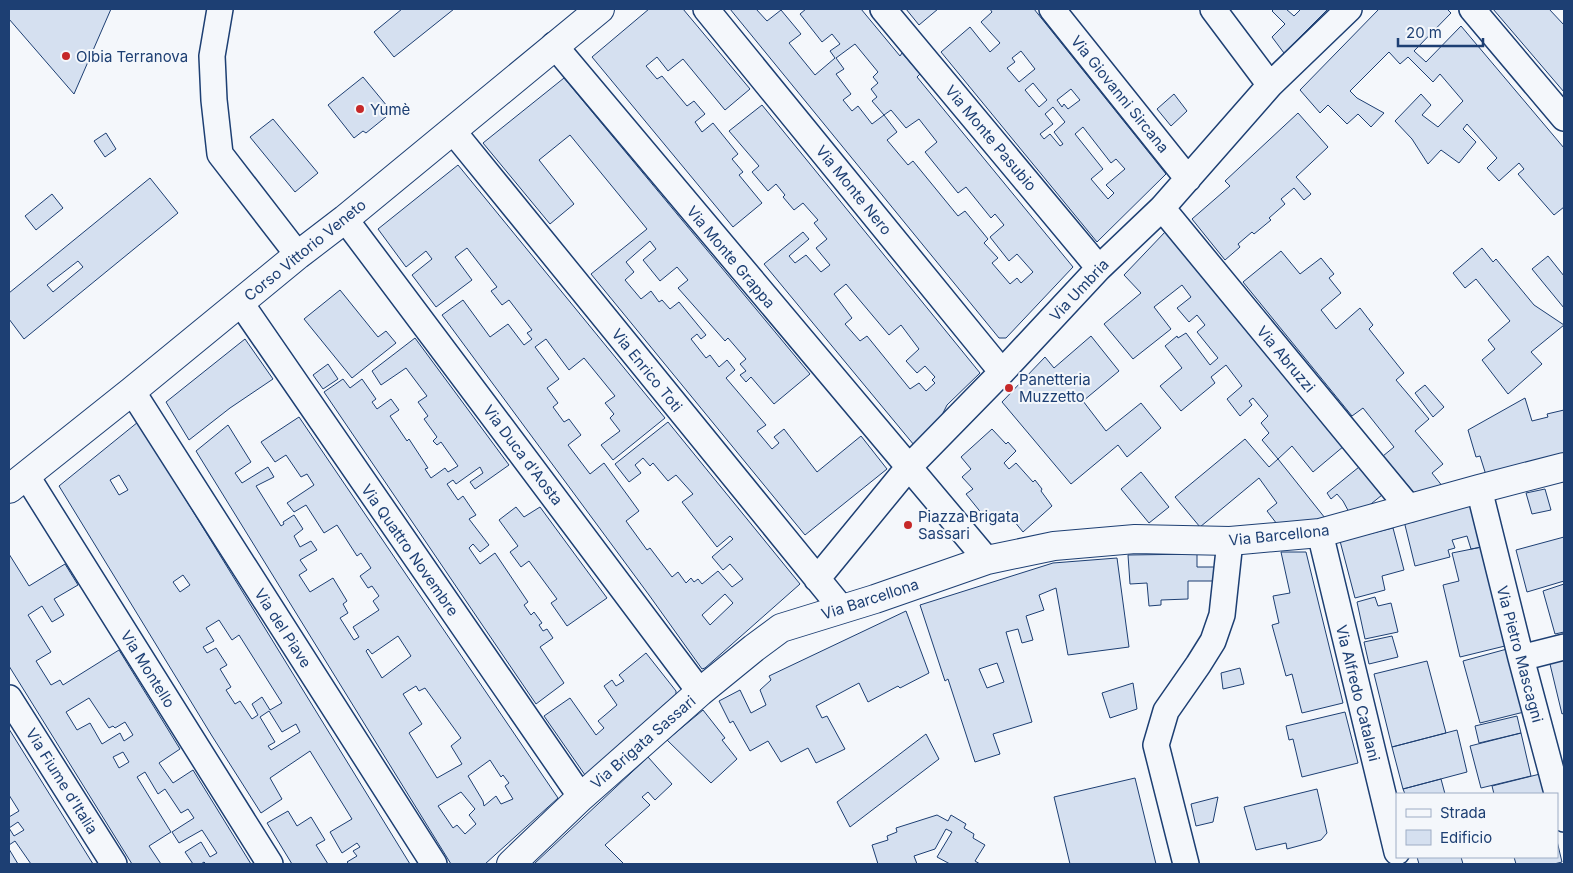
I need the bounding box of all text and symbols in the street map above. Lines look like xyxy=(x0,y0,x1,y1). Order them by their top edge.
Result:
scale bar xyxy=(1398,15,1483,47)
text: 20 m xyxy=(1406,23,1442,42)
street label: Via Giovanni Sircana xyxy=(1067,31,1173,157)
place label: Olbia Terranova xyxy=(76,47,188,66)
marker: Olbia Terranova xyxy=(60,50,72,62)
street label: Via Monte Pasubio xyxy=(941,81,1041,195)
place label: Yumè xyxy=(370,100,410,119)
marker: Yumè xyxy=(354,103,366,115)
street label: Via Monte Nero xyxy=(812,141,896,239)
street label: Corso Vittorio Veneto xyxy=(240,195,370,305)
street label: Via Monte Grappa xyxy=(683,202,779,312)
street label: Via Umbria xyxy=(1045,255,1113,325)
street label: Via Abruzzi xyxy=(1253,322,1319,396)
street label: Via Enrico Toti xyxy=(608,324,686,416)
place label: Panetteria Muzzetto xyxy=(1019,370,1091,406)
marker: Panetteria Muzzetto xyxy=(1003,382,1015,394)
street label: Via Duca d'Aosta xyxy=(479,401,567,509)
street label: Via Quattro Novembre xyxy=(357,480,463,620)
place label: Piazza Brigata Sassari xyxy=(918,507,1019,543)
marker: Piazza Brigata Sassari xyxy=(902,519,914,531)
street label: Via Barcellona xyxy=(1228,520,1330,550)
street label: Via Barcellona xyxy=(819,574,921,624)
street label: Via Pietro Mascagni xyxy=(1493,584,1547,724)
street label: Via del Piave xyxy=(250,585,316,671)
street label: Via Alfredo Catalani xyxy=(1332,623,1384,763)
street label: Via Montello xyxy=(117,627,179,711)
street label: Via Brigata Sassari xyxy=(587,691,699,793)
street label: Via Fiume d'Italia xyxy=(22,725,102,837)
legend xyxy=(1396,793,1558,858)
text: Strada xyxy=(1440,803,1486,822)
text: Edificio xyxy=(1440,828,1492,847)

